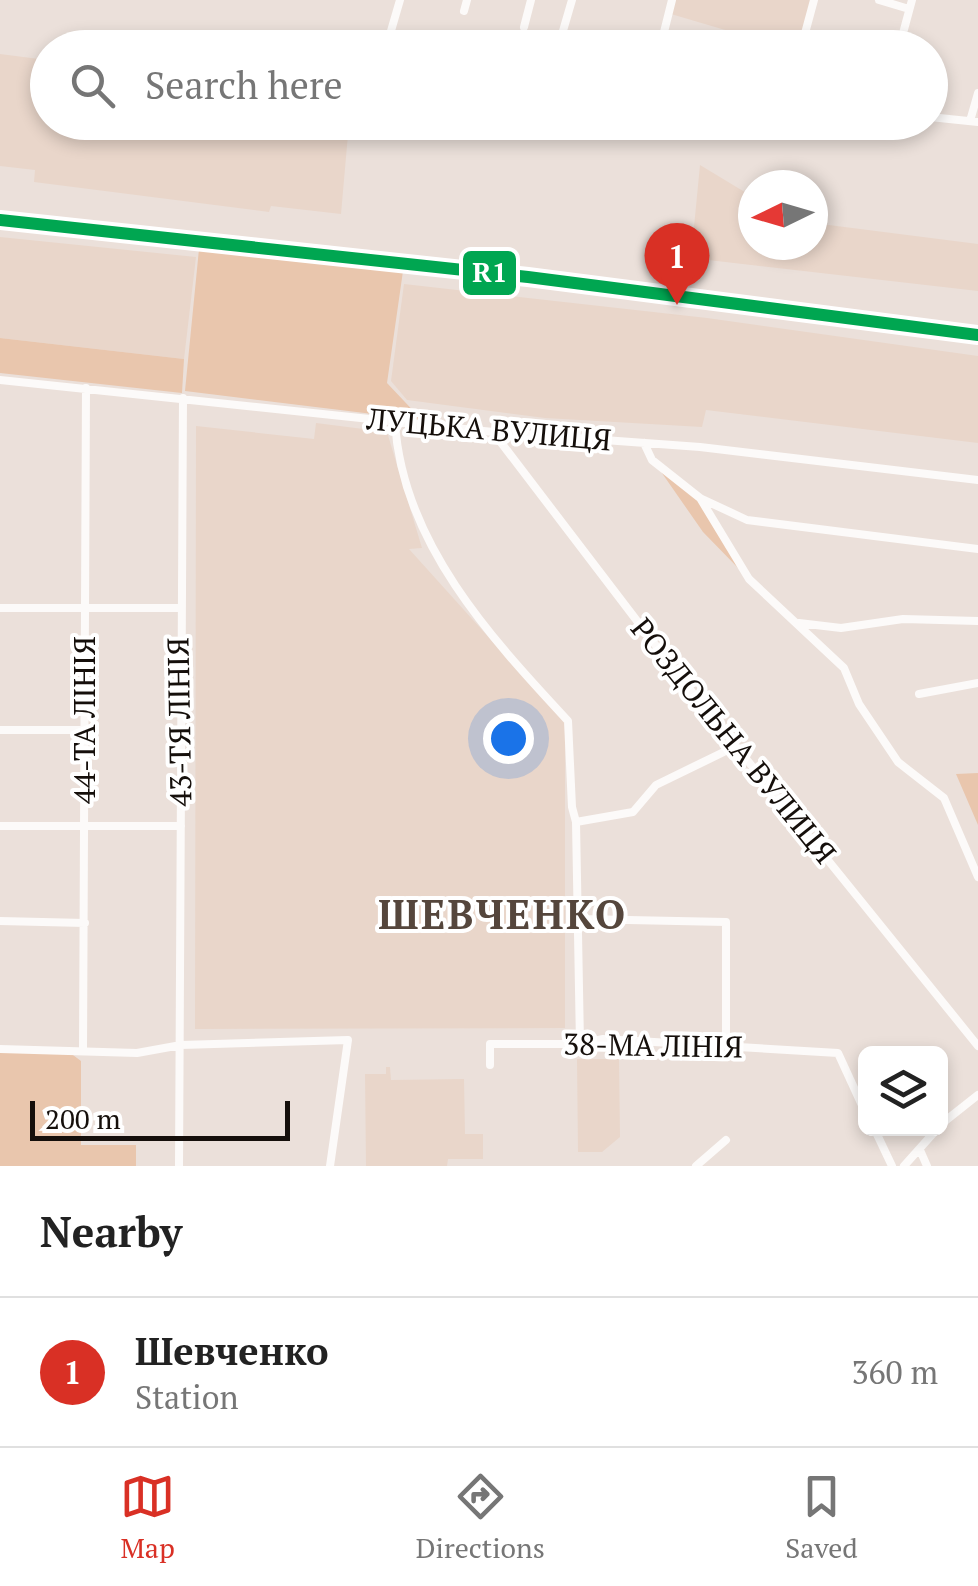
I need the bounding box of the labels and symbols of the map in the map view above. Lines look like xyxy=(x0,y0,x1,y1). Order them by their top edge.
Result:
north arrow xyxy=(738,170,828,260)
pin: 1 xyxy=(644,222,710,305)
line badge: R1 xyxy=(461,249,518,297)
text: R1 xyxy=(472,253,508,290)
street label: ЛУЦЬКА ВУЛИЦЯ xyxy=(364,398,613,460)
street label: РОЗДОЛЬНА ВУЛИЦЯ xyxy=(622,609,845,871)
street label: 44-ТА ЛІНІЯ xyxy=(64,636,104,804)
street label: 43-ТЯ ЛІНІЯ xyxy=(158,637,200,807)
your location xyxy=(483,713,534,764)
district label: ШЕВЧЕНКО xyxy=(378,887,628,940)
street label: 38-МА ЛІНІЯ xyxy=(563,1023,743,1067)
scale bar xyxy=(30,1096,290,1140)

